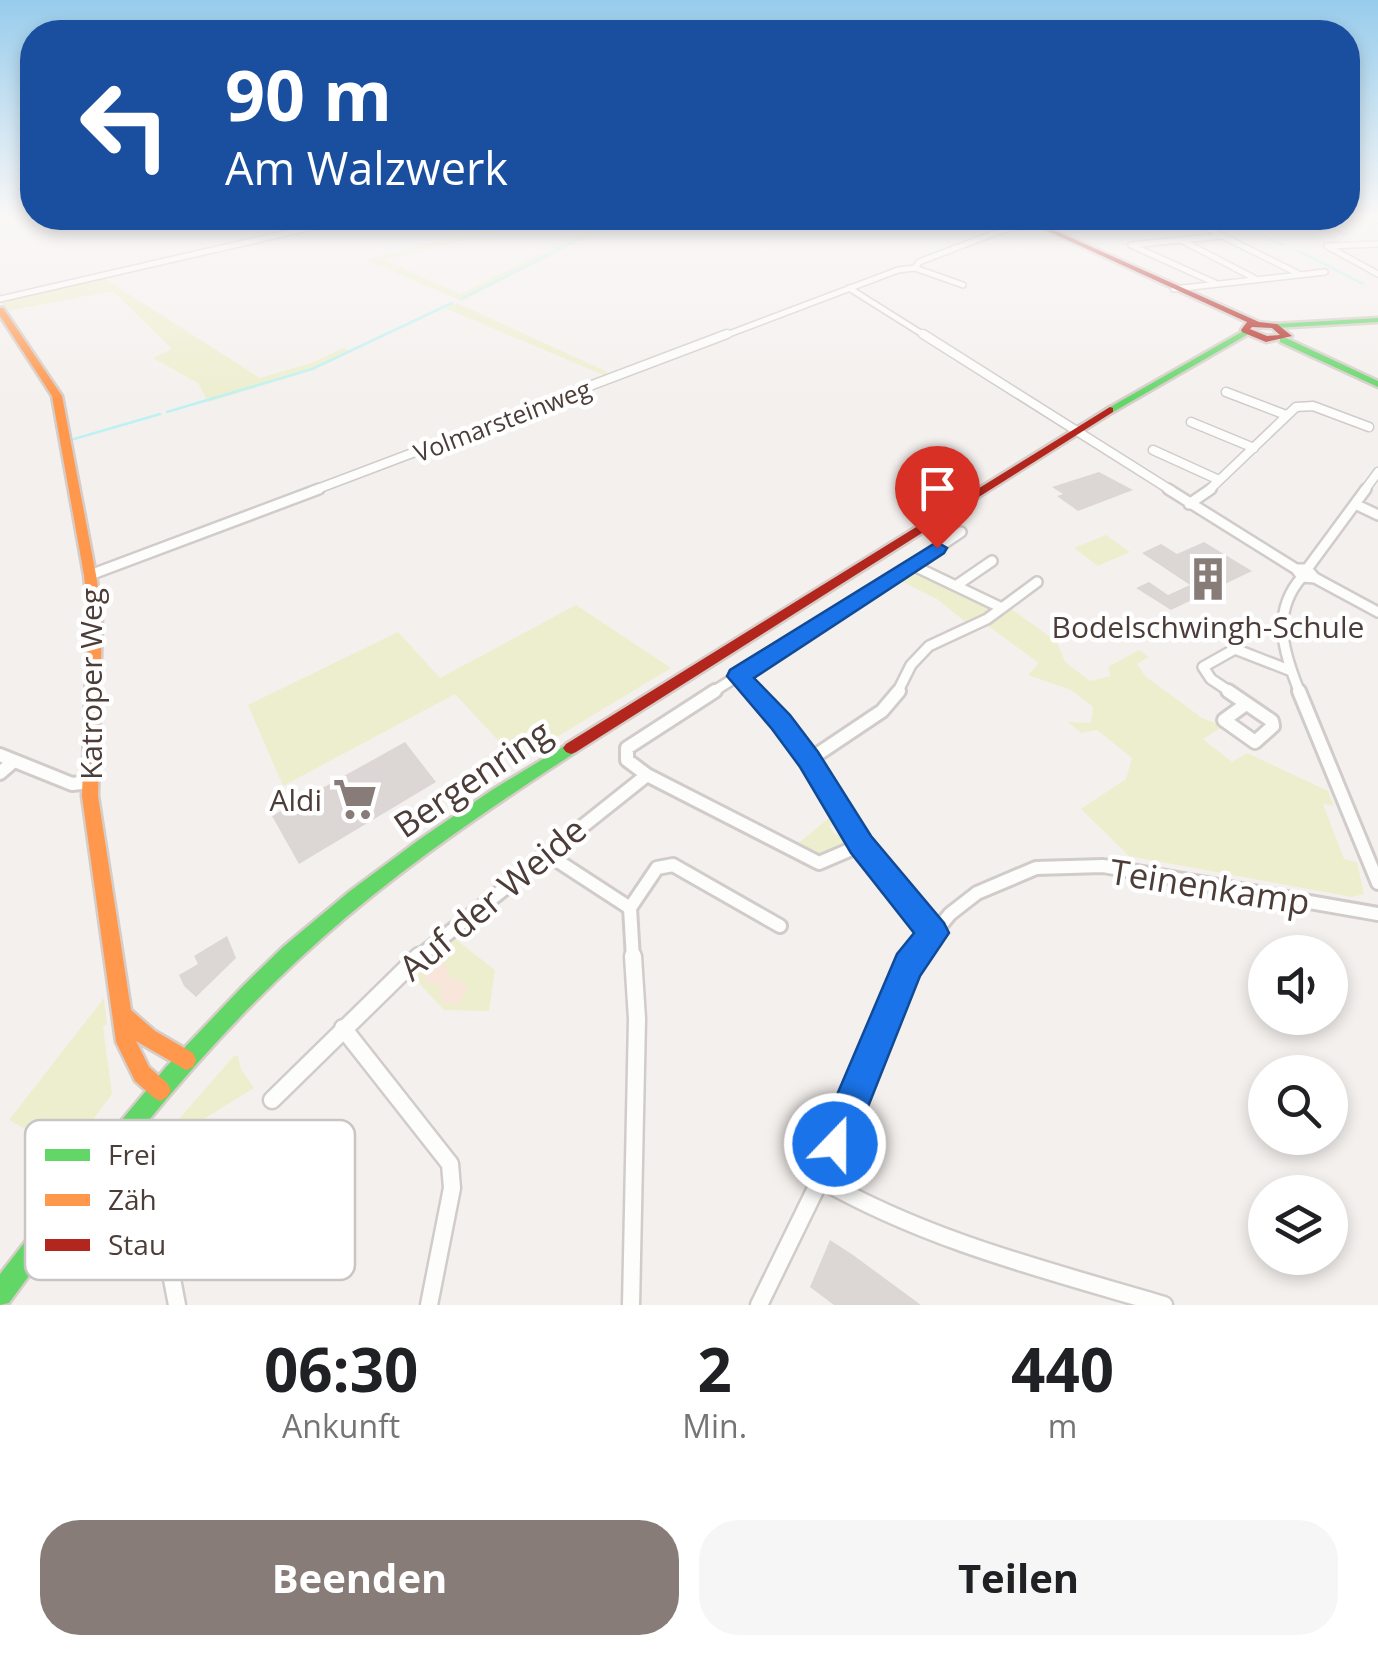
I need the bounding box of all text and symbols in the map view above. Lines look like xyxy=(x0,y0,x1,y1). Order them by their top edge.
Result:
text: 90 m xyxy=(225,46,392,142)
icon: left xyxy=(60,60,190,190)
text: Am Walzwerk xyxy=(225,137,508,198)
street label: Volmarsteinweg xyxy=(409,370,596,469)
pin xyxy=(895,446,980,549)
icon: arrive xyxy=(910,461,965,516)
building icon: Bodelschwingh-Schule xyxy=(1184,555,1232,603)
street label: Katroper Weg xyxy=(70,588,111,780)
place label: Bodelschwingh-Schule xyxy=(1052,606,1364,647)
street label: Bergenring xyxy=(384,708,560,848)
supermarket icon: Aldi xyxy=(331,775,379,823)
place label: Aldi xyxy=(270,779,322,820)
street label: Auf der Weide xyxy=(388,806,596,990)
street label: Teinenkamp xyxy=(1107,847,1313,925)
map controls xyxy=(1248,935,1348,1275)
button: sound xyxy=(1248,935,1348,1035)
button: search xyxy=(1248,1055,1348,1155)
position arrow xyxy=(783,1092,887,1196)
legend xyxy=(25,1120,355,1280)
text: Frei xyxy=(108,1135,157,1173)
button: layers xyxy=(1248,1175,1348,1275)
text: Zäh xyxy=(108,1180,157,1218)
text: Stau xyxy=(108,1225,166,1263)
text: 06:30 xyxy=(264,1328,418,1410)
text: 2 xyxy=(698,1328,732,1410)
text: 440 xyxy=(1011,1328,1114,1410)
text: Ankunft xyxy=(282,1404,400,1447)
text: Min. xyxy=(682,1404,747,1447)
text: m xyxy=(1048,1404,1077,1447)
button: Beenden xyxy=(40,1520,679,1635)
button: Teilen xyxy=(699,1520,1338,1635)

